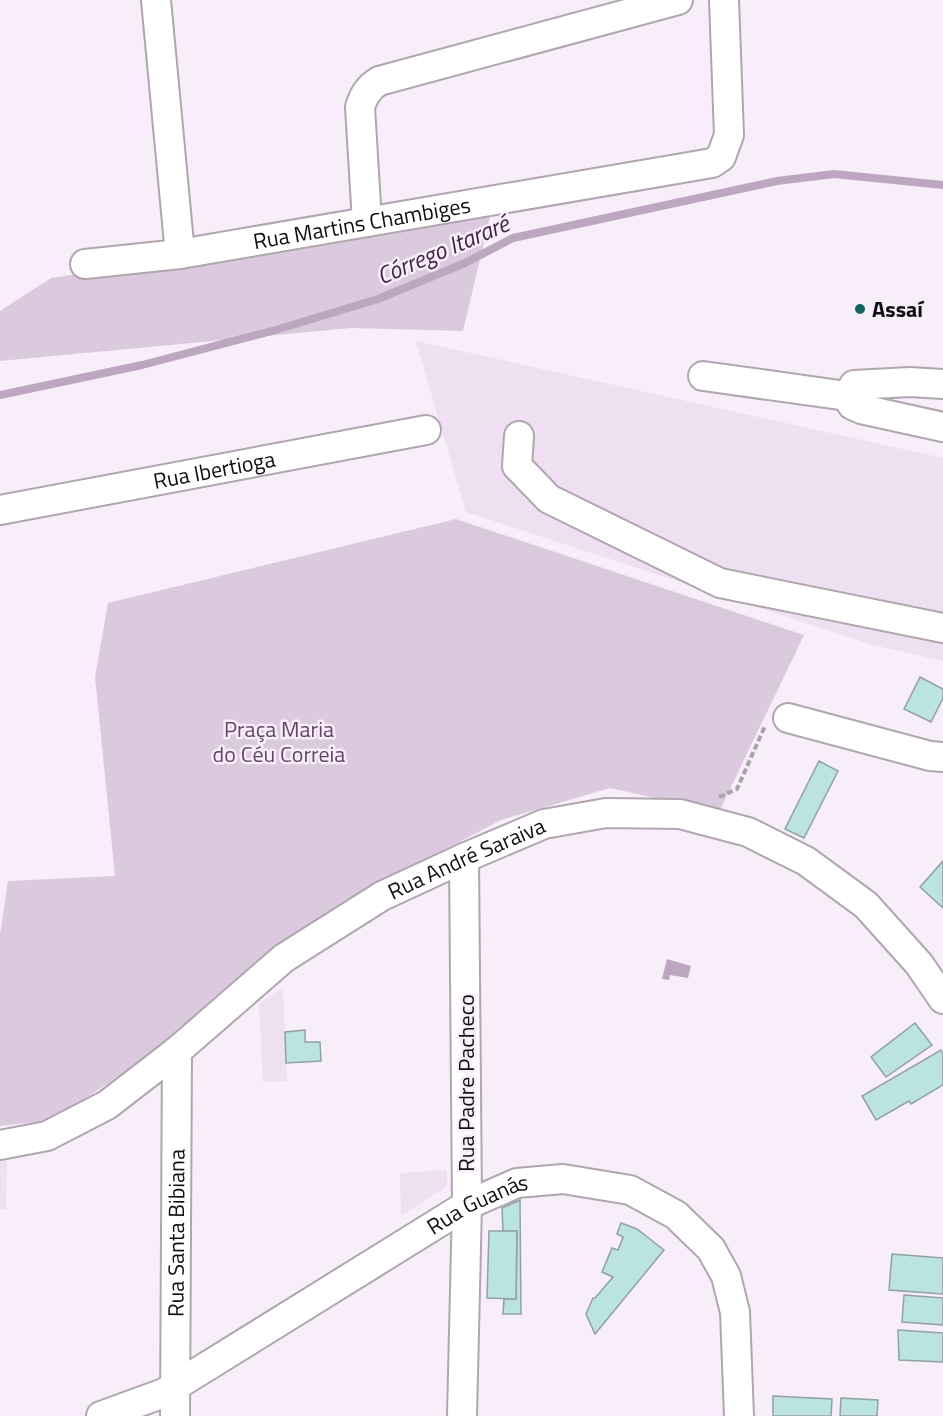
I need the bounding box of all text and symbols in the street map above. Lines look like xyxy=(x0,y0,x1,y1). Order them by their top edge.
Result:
street label: Rua Martins Chambiges xyxy=(251,188,473,258)
water label: Córrego Itararé xyxy=(371,204,516,293)
place label: Assaí xyxy=(872,292,925,326)
marker: Assaí xyxy=(853,302,867,316)
street label: Rua Ibertioga xyxy=(151,442,278,498)
park label: Praça Maria do Céu Correia xyxy=(213,712,345,771)
street label: Rua André Saraiva xyxy=(382,808,550,908)
street label: Rua Padre Pacheco xyxy=(449,994,483,1172)
street label: Rua Santa Bibiana xyxy=(159,1149,193,1317)
street label: Rua Guanás xyxy=(420,1165,529,1243)

